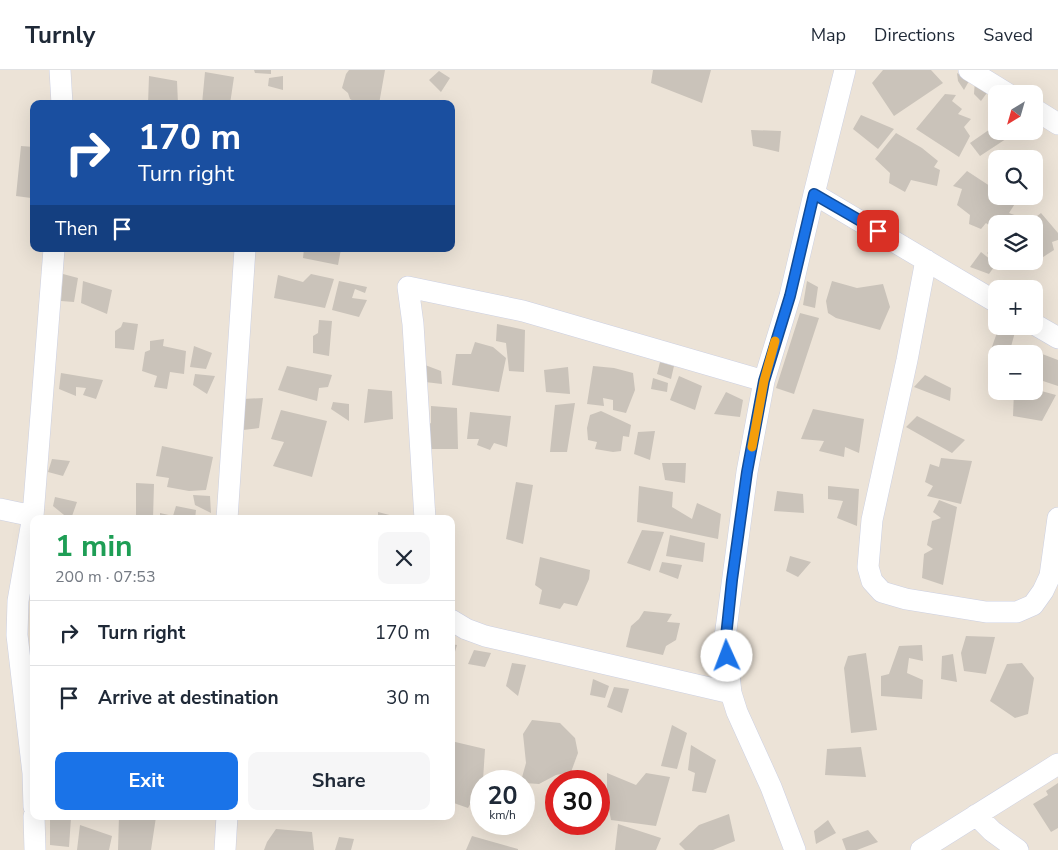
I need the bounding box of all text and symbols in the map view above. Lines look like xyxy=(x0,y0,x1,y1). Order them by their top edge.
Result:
text: Turnly xyxy=(25,19,95,51)
text: Map xyxy=(811,23,846,47)
text: Directions xyxy=(874,23,955,47)
text: Saved xyxy=(983,23,1033,47)
north arrow xyxy=(988,85,1042,140)
map controls xyxy=(988,85,1043,400)
text: 170 m xyxy=(138,114,241,161)
icon: right xyxy=(55,120,120,185)
button: search xyxy=(988,150,1043,205)
text: Turn right xyxy=(138,159,234,189)
pin xyxy=(857,210,899,252)
icon: arrive xyxy=(108,215,136,243)
button: layers xyxy=(988,215,1043,270)
text: Then xyxy=(55,216,98,242)
icon: arrive xyxy=(864,217,892,245)
button: + xyxy=(988,280,1043,335)
button: − xyxy=(988,345,1043,400)
text: 1 min xyxy=(55,526,133,567)
button: close xyxy=(378,532,430,584)
text: 200 m · 07:53 xyxy=(55,566,156,588)
icon: right xyxy=(55,619,83,647)
text: Turn right xyxy=(98,620,185,646)
text: 170 m xyxy=(375,620,430,646)
position arrow xyxy=(700,629,752,681)
icon: arrive xyxy=(55,684,83,712)
text: Arrive at destination xyxy=(98,685,279,711)
text: 30 m xyxy=(386,685,430,711)
button: Exit xyxy=(55,752,238,810)
button: Share xyxy=(248,752,430,810)
speed limit sign: 30 xyxy=(545,770,610,835)
text: 20 xyxy=(487,779,518,813)
text: km/h xyxy=(489,807,516,823)

